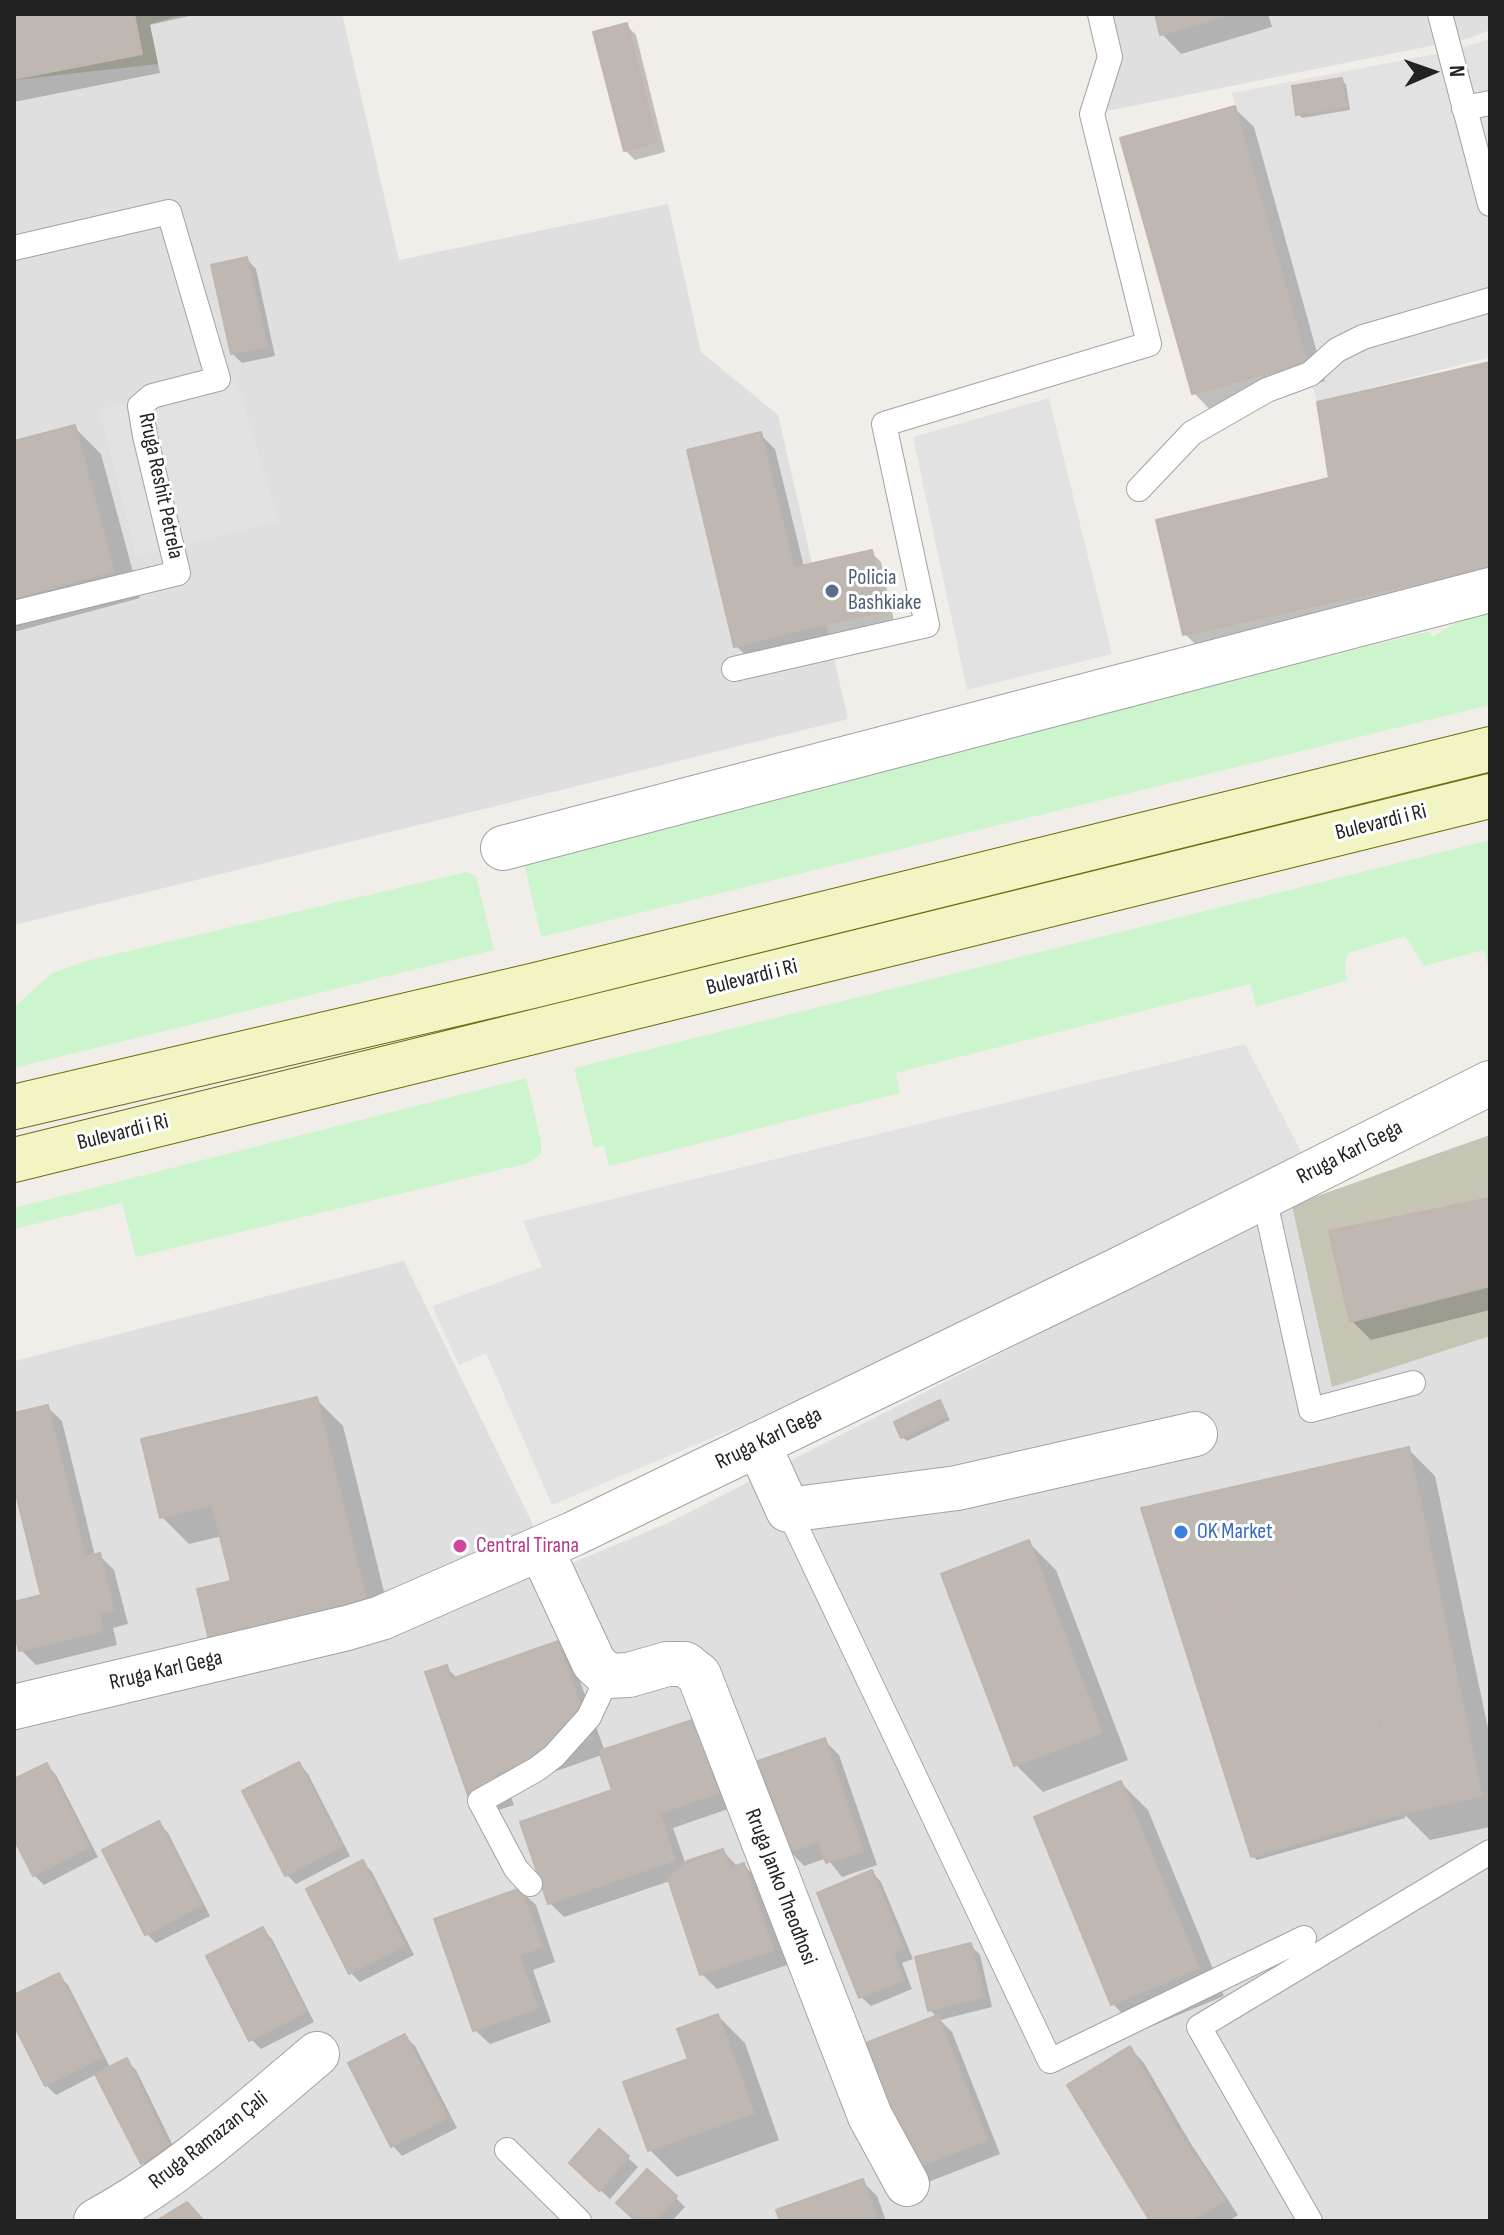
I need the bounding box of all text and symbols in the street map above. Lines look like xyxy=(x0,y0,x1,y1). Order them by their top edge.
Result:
north arrow xyxy=(1392,32,1472,112)
text: N xyxy=(1443,65,1470,77)
street label: Rruga Reshit Petrela xyxy=(132,411,188,561)
place label: Policia Bashkiake xyxy=(848,565,922,616)
marker: Policia Bashkiake xyxy=(823,582,841,600)
street label: Bulevardi i Ri xyxy=(1333,799,1429,847)
street label: Bulevardi i Ri xyxy=(704,954,800,1002)
street label: Bulevardi i Ri xyxy=(75,1109,171,1157)
street label: Rruga Karl Gega xyxy=(1293,1115,1407,1191)
street label: Rruga Karl Gega xyxy=(711,1402,827,1476)
place label: OK Market xyxy=(1197,1519,1273,1545)
marker: OK Market xyxy=(1172,1523,1190,1541)
place label: Central Tirana xyxy=(476,1533,579,1559)
marker: Central Tirana xyxy=(451,1537,469,1555)
street label: Rruga Karl Gega xyxy=(107,1645,225,1697)
street label: Rruga Janko Theodhosi xyxy=(738,1805,822,1969)
street label: Rruga Ramazan Çali xyxy=(144,2086,274,2196)

